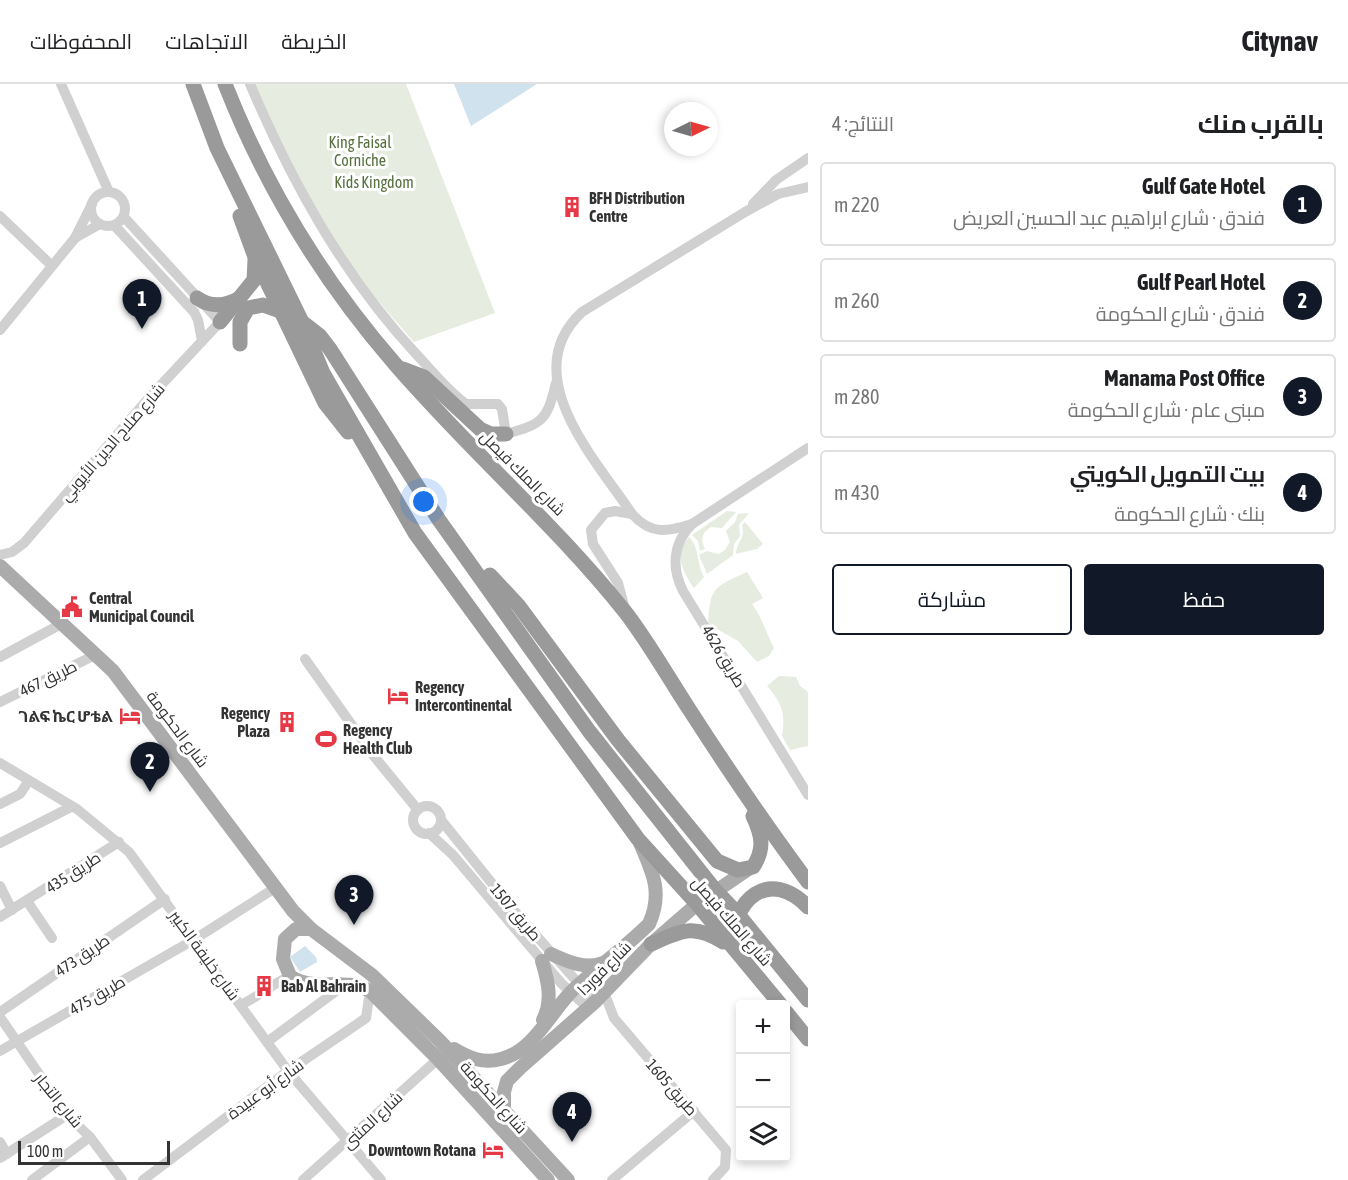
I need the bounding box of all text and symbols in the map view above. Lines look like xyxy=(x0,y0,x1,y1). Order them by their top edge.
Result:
text: Citynav xyxy=(1241,25,1318,57)
text: المحفوظات xyxy=(30,29,132,53)
text: الاتجاهات xyxy=(165,29,248,53)
text: الخريطة xyxy=(281,29,347,53)
north arrow xyxy=(664,102,718,156)
text: بالقرب منك xyxy=(1198,109,1324,139)
text: النتائج: 4 xyxy=(832,112,894,135)
park label: King Faisal Corniche xyxy=(329,133,392,169)
park label: Kids Kingdom xyxy=(334,173,414,192)
text: Gulf Gate Hotel xyxy=(1142,173,1265,199)
place label: BFH Distribution Centre xyxy=(589,189,685,225)
text: 220 m xyxy=(834,193,879,216)
text: 1 xyxy=(1298,193,1307,216)
building icon: BFH Distribution Centre xyxy=(560,195,584,219)
text: فندق · شارع ابراهيم عبد الحسين العريض xyxy=(953,206,1265,229)
text: Gulf Pearl Hotel xyxy=(1137,269,1265,295)
pin: 1 xyxy=(122,280,162,329)
text: 260 m xyxy=(834,289,879,312)
text: 2 xyxy=(1298,289,1307,312)
text: فندق · شارع الحكومة xyxy=(1096,302,1265,325)
text: Manama Post Office xyxy=(1104,365,1265,391)
street label: شارع صلاح الدين الأيوبي xyxy=(56,380,172,508)
text: 280 m xyxy=(834,385,879,408)
text: 3 xyxy=(1298,385,1307,408)
text: مبنى عام · شارع الحكومة xyxy=(1068,398,1265,421)
street label: شارع الملك فيصل xyxy=(475,427,569,521)
text: بيت التمويل الكويتي xyxy=(1070,461,1265,487)
text: 430 m xyxy=(834,481,879,504)
text: 4 xyxy=(1298,481,1307,504)
your location xyxy=(409,487,438,516)
text: بنك · شارع الحكومة xyxy=(1114,502,1265,525)
button: مشاركة xyxy=(832,564,1072,635)
button: حفظ xyxy=(1084,564,1324,635)
place label: Central Municipal Council xyxy=(89,589,195,625)
public building icon: Central Municipal Council xyxy=(60,595,84,619)
street label: طريق 4626 xyxy=(697,622,749,691)
street label: طريق 467 xyxy=(16,656,80,701)
place label: Regency Intercontinental xyxy=(415,678,513,714)
hotel icon: Regency Intercontinental xyxy=(386,684,410,708)
street label: شارع الحكومة xyxy=(141,687,213,772)
hotel icon: ገልፍ ኬር ሆቴል xyxy=(118,704,142,728)
place label: Regency Plaza xyxy=(221,704,270,740)
place label: ገልፍ ኬር ሆቴል xyxy=(19,707,113,725)
building icon: Regency Plaza xyxy=(275,710,299,734)
place label: Regency Health Club xyxy=(343,721,413,757)
sports icon: Regency Health Club xyxy=(314,727,338,751)
pin: 2 xyxy=(130,742,170,792)
street label: طريق 435 xyxy=(42,848,105,898)
street label: شارع الملك فيصل xyxy=(686,873,776,971)
pin: 3 xyxy=(334,876,374,925)
street label: طريق 1507 xyxy=(485,880,545,945)
street label: شارع خليفة الكبير xyxy=(163,906,244,1005)
street label: طريق 473 xyxy=(52,930,114,981)
street label: شارع فوردا xyxy=(573,937,637,1001)
street label: طريق 475 xyxy=(66,972,129,1020)
building icon: Bab Al Bahrain xyxy=(252,974,276,998)
place label: Bab Al Bahrain xyxy=(281,977,366,995)
map controls xyxy=(736,1000,790,1162)
button: + xyxy=(736,1000,790,1054)
button: − xyxy=(736,1054,790,1108)
street label: شارع أبو عبيدة xyxy=(223,1055,308,1125)
street label: طريق 1605 xyxy=(641,1055,701,1120)
street label: شارع الحكومة xyxy=(455,1057,531,1139)
street label: شارع التجار xyxy=(29,1068,87,1133)
street label: شارع المثنى xyxy=(338,1088,408,1154)
pin: 4 xyxy=(552,1092,592,1142)
button: layers xyxy=(736,1108,790,1162)
scale bar xyxy=(18,1138,170,1166)
hotel icon: Downtown Rotana xyxy=(481,1138,505,1162)
place label: Downtown Rotana xyxy=(368,1141,476,1159)
text: 100 m xyxy=(27,1142,63,1160)

